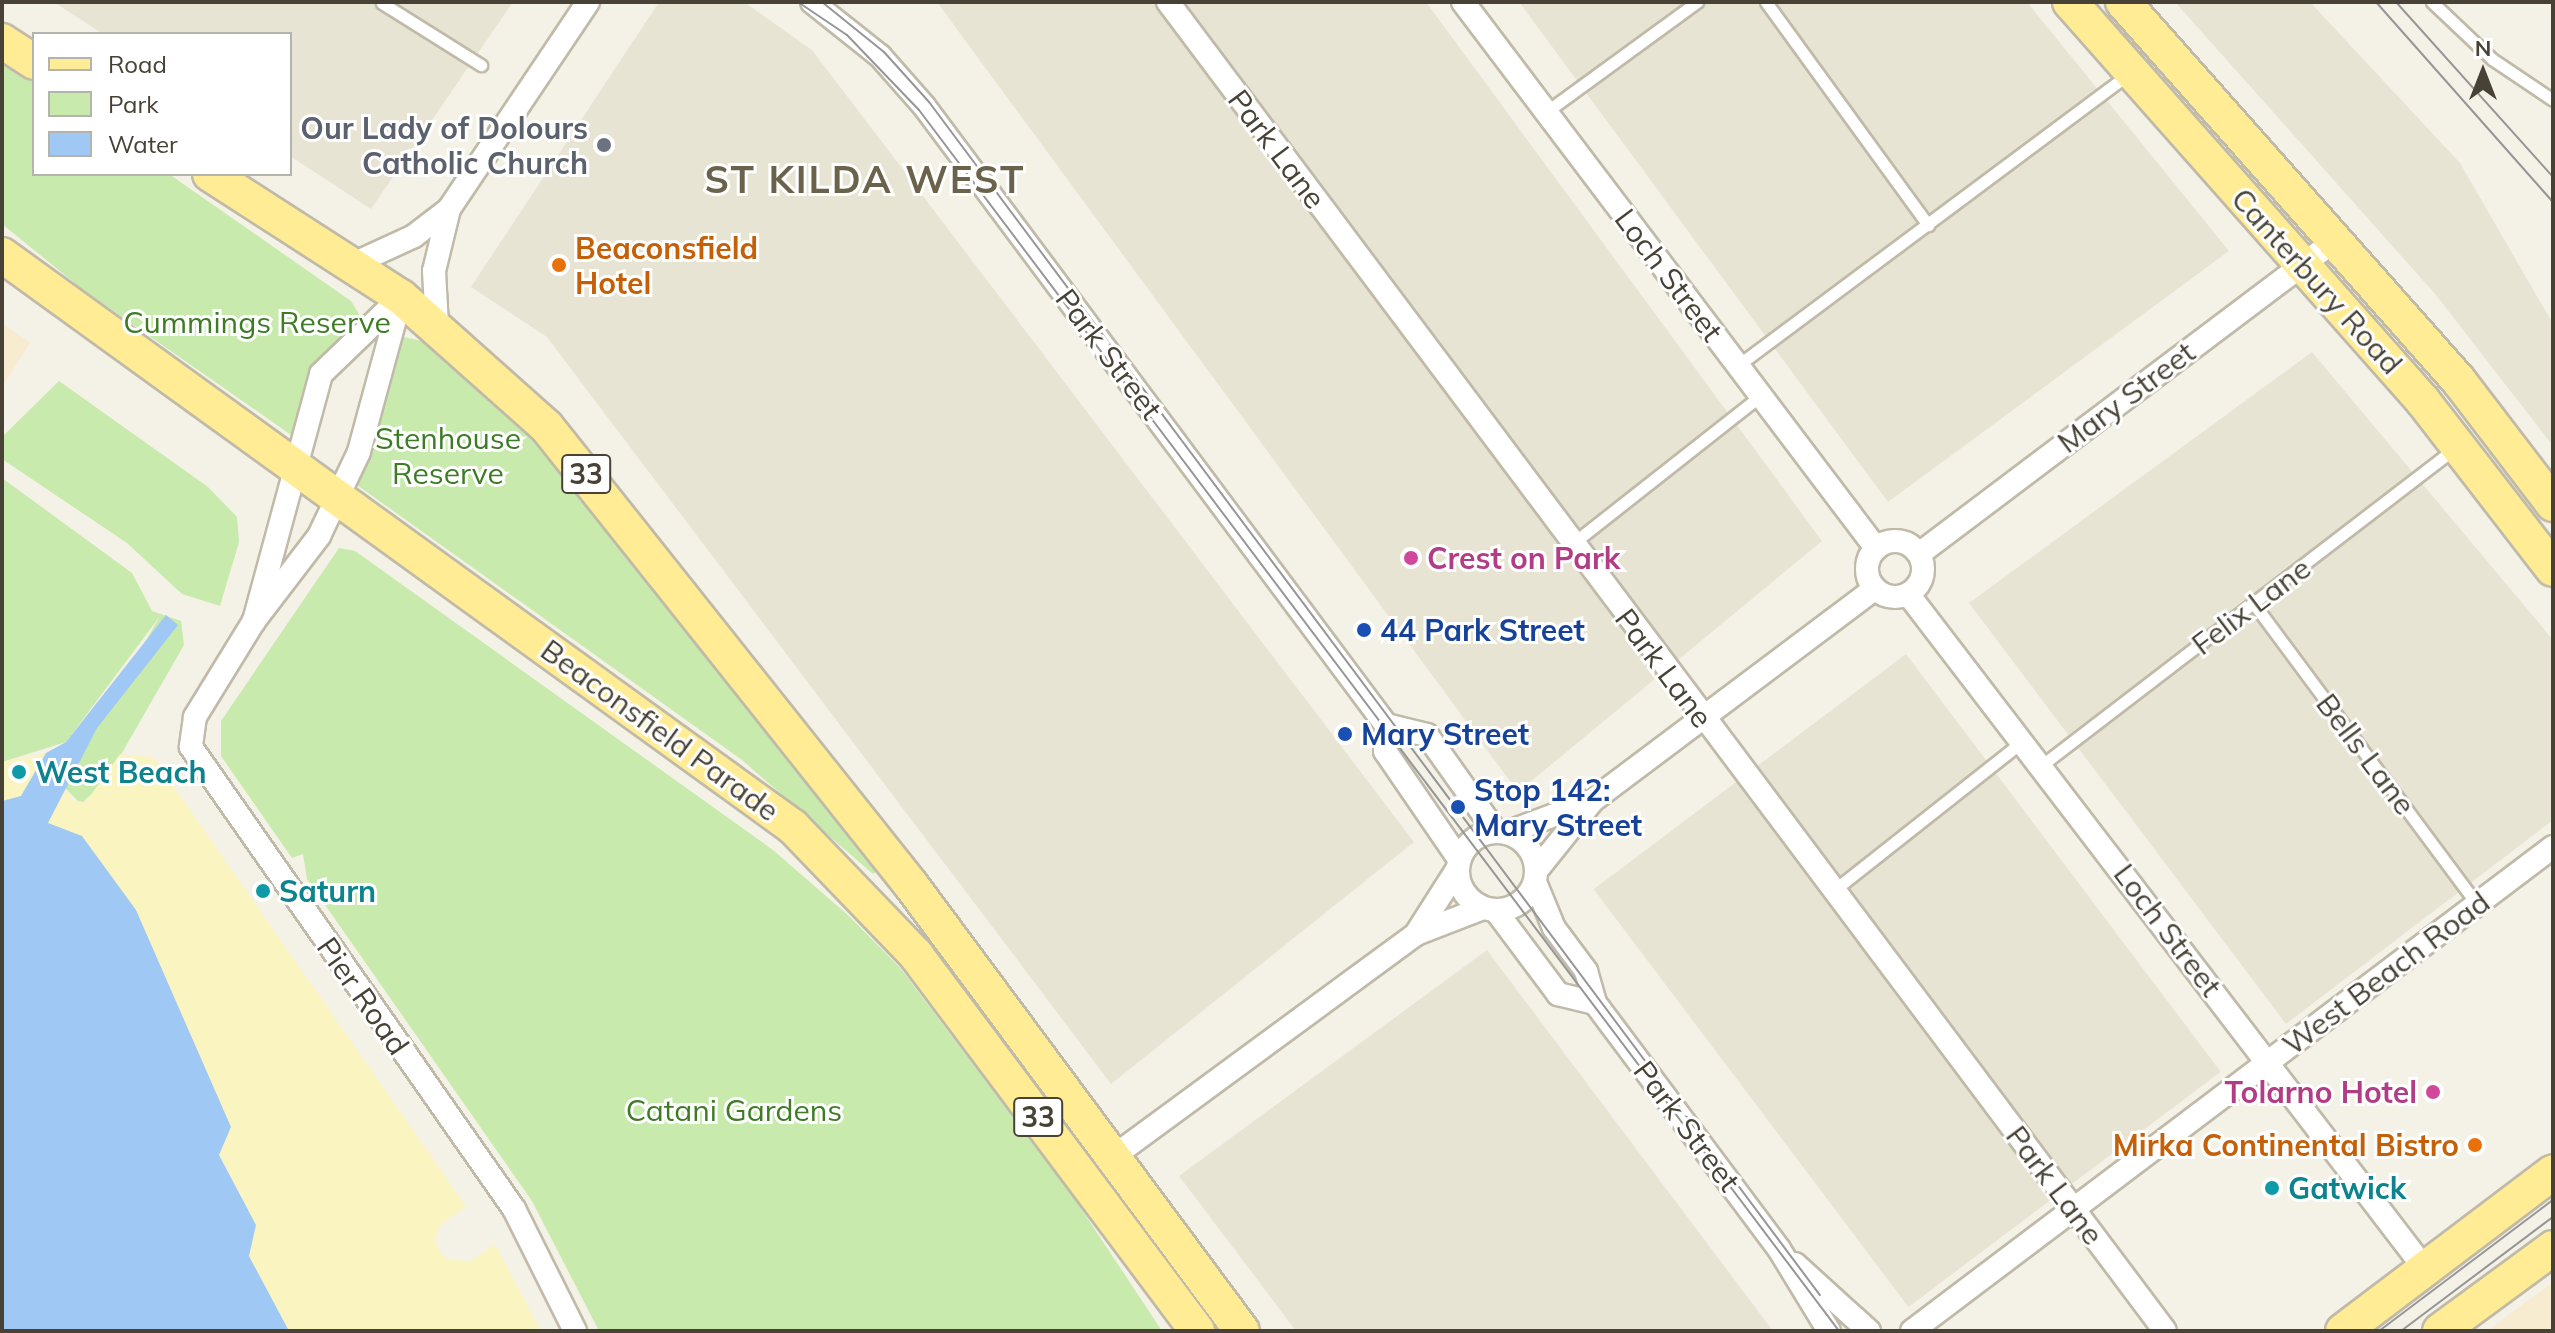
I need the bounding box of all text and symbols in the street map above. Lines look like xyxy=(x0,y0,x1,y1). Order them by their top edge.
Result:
legend xyxy=(32,32,292,176)
north arrow xyxy=(2443,32,2523,112)
text: N xyxy=(2475,34,2491,62)
text: Road xyxy=(108,49,167,79)
street label: Park Lane xyxy=(1221,83,1333,215)
text: Park xyxy=(108,89,159,119)
place label: Our Lady of Dolours Catholic Church xyxy=(300,110,588,180)
text: Water xyxy=(108,129,178,159)
marker: Our Lady of Dolours Catholic Church xyxy=(595,136,613,154)
district label: ST KILDA WEST xyxy=(705,157,1025,203)
street label: Canterbury Road xyxy=(2224,181,2410,381)
street label: Loch Street xyxy=(1608,202,1730,348)
place label: Beaconsfield Hotel xyxy=(575,230,758,300)
marker: Beaconsfield Hotel xyxy=(550,256,568,274)
street label: Park Street xyxy=(1048,282,1170,426)
park label: Cummings Reserve xyxy=(123,304,391,340)
street label: Mary Street xyxy=(2050,334,2202,460)
park label: Stenhouse Reserve xyxy=(375,420,521,490)
road number: 33 xyxy=(560,450,612,498)
place label: Crest on Park xyxy=(1427,540,1620,576)
marker: Crest on Park xyxy=(1402,549,1420,567)
street label: Felix Lane xyxy=(2185,550,2317,662)
street label: Park Lane xyxy=(1608,602,1720,734)
place label: 44 Park Street xyxy=(1380,612,1585,648)
marker: 44 Park Street xyxy=(1355,621,1373,639)
street label: Beaconsfield Parade xyxy=(534,632,786,828)
street label: Bells Lane xyxy=(2309,686,2423,822)
place label: Mary Street xyxy=(1361,716,1529,752)
marker: Mary Street xyxy=(1336,725,1354,743)
place label: West Beach xyxy=(35,754,207,790)
marker: West Beach xyxy=(10,763,28,781)
place label: Stop 142: Mary Street xyxy=(1474,772,1642,842)
marker: Stop 142: Mary Street xyxy=(1449,798,1467,816)
street label: Loch Street xyxy=(2107,857,2229,1003)
place label: Saturn xyxy=(279,873,376,909)
marker: Saturn xyxy=(254,882,272,900)
street label: West Beach Road xyxy=(2276,884,2496,1062)
street label: Pier Road xyxy=(309,930,417,1062)
street label: Park Street xyxy=(1626,1054,1748,1198)
place label: Tolarno Hotel xyxy=(2224,1074,2417,1110)
marker: Tolarno Hotel xyxy=(2424,1083,2442,1101)
park label: Catani Gardens xyxy=(626,1092,842,1128)
road number: 33 xyxy=(1012,1093,1064,1141)
street label: Park Lane xyxy=(1999,1119,2111,1251)
place label: Mirka Continental Bistro xyxy=(2113,1127,2459,1163)
marker: Mirka Continental Bistro xyxy=(2466,1136,2484,1154)
place label: Gatwick xyxy=(2288,1170,2406,1206)
marker: Gatwick xyxy=(2263,1179,2281,1197)

